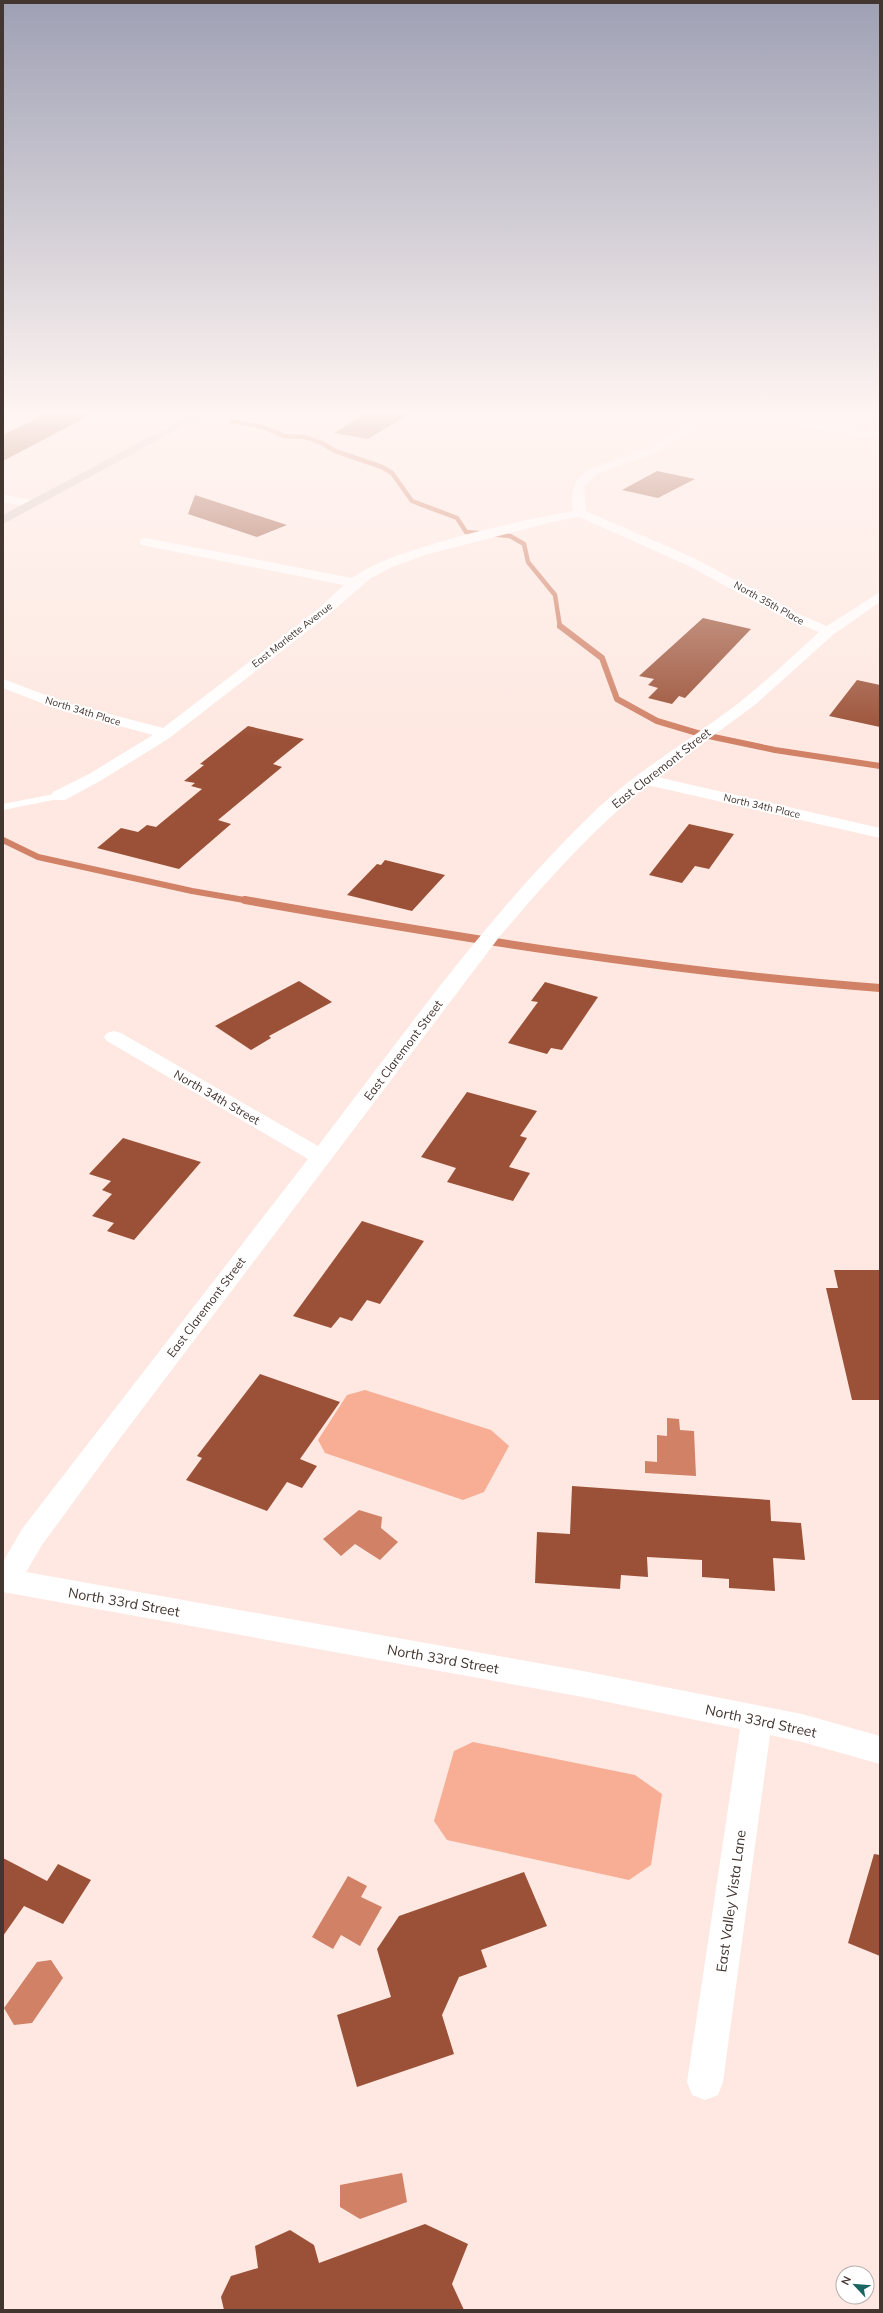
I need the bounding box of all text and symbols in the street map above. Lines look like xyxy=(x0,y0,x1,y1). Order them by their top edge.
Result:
street label: North 35th Place xyxy=(732,578,806,628)
street label: East Marlette Avenue xyxy=(249,600,335,670)
street label: North 34th Place xyxy=(44,693,122,729)
street label: East Claremont Street xyxy=(609,725,713,811)
street label: North 34th Place xyxy=(722,791,802,821)
street label: East Claremont Street xyxy=(360,997,446,1103)
street label: North 34th Street xyxy=(171,1066,263,1128)
street label: East Claremont Street xyxy=(163,1254,249,1360)
street label: North 33rd Street xyxy=(67,1583,181,1621)
street label: North 33rd Street xyxy=(386,1640,500,1678)
street label: North 33rd Street xyxy=(704,1700,818,1742)
street label: East Valley Vista Lane xyxy=(712,1829,750,1973)
north arrow xyxy=(835,2265,875,2305)
text: N xyxy=(838,2274,854,2287)

